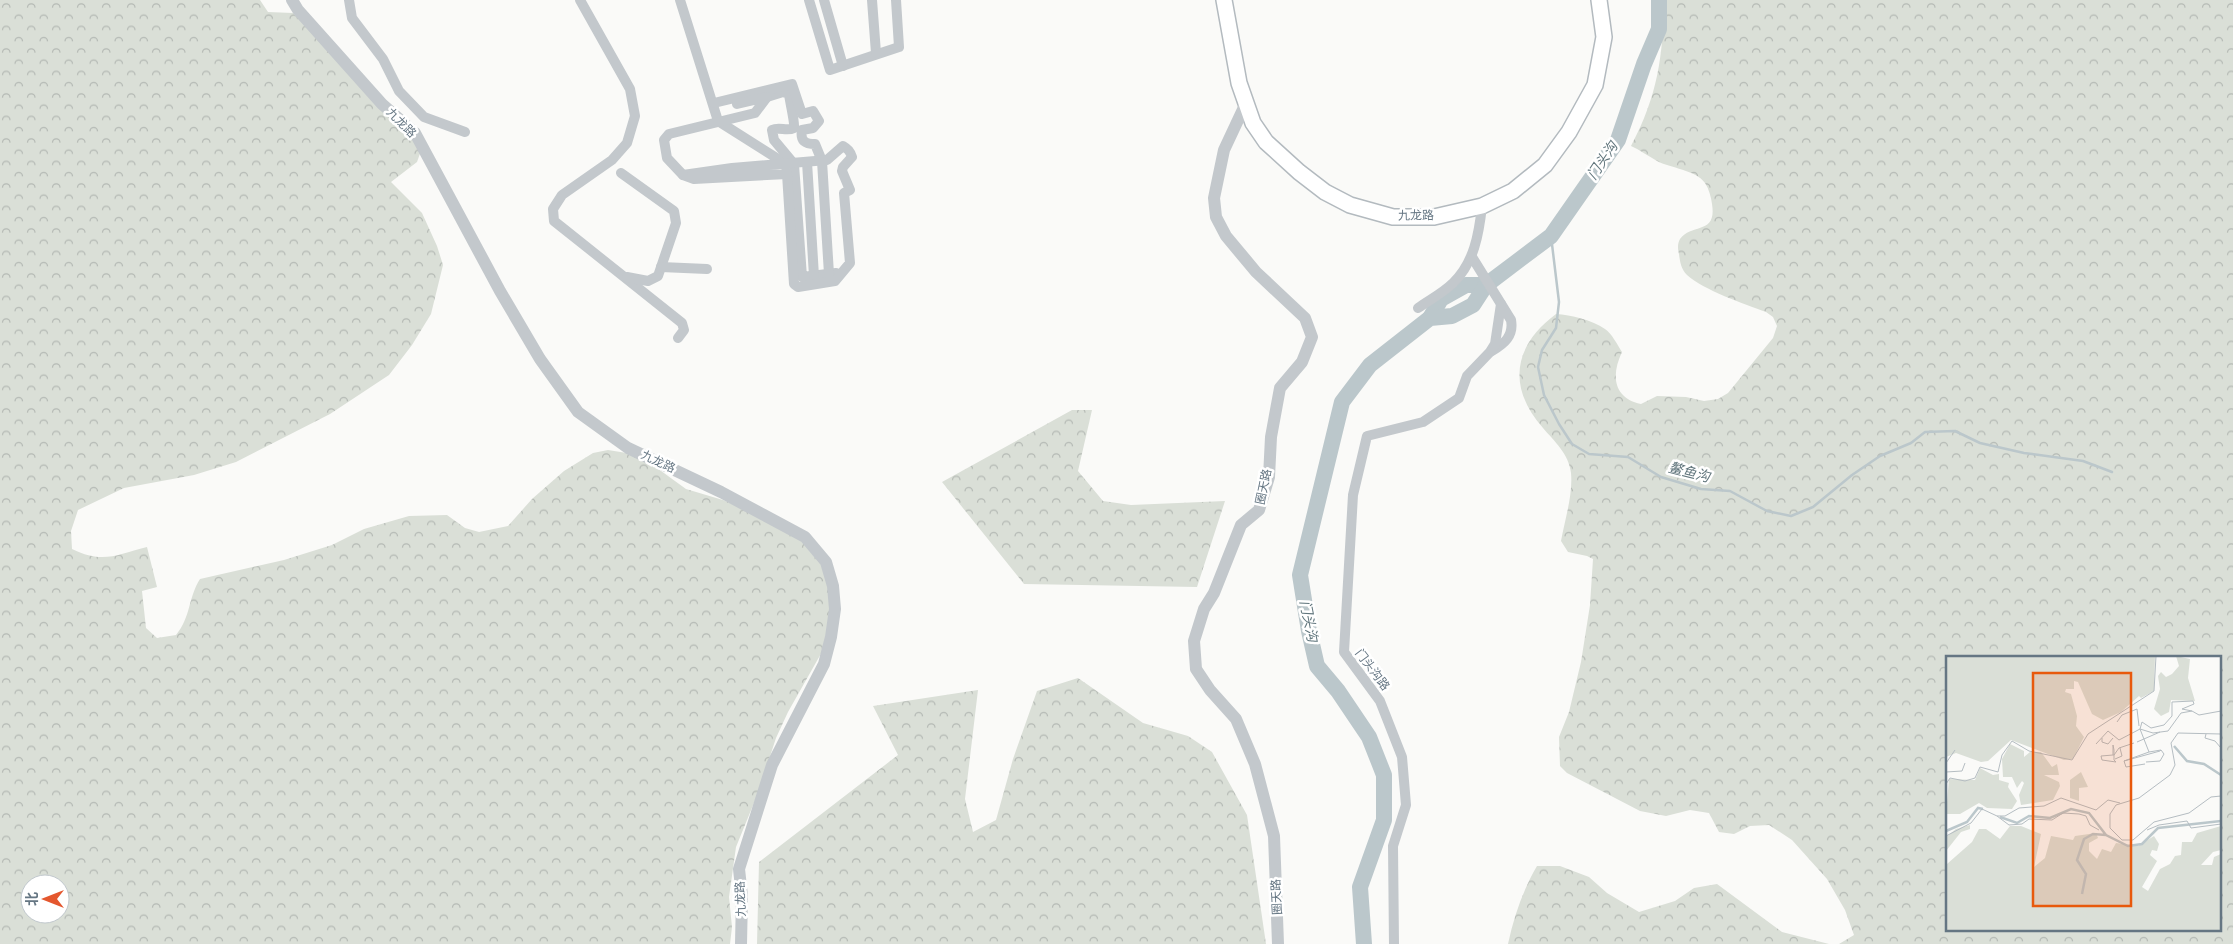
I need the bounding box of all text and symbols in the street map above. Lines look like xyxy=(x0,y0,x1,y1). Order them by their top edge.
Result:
street label: 九龙路 xyxy=(382,104,420,142)
water label: 门头沟 xyxy=(1583,136,1624,184)
street label: 九龙路 xyxy=(1398,207,1434,225)
street label: 九龙路 xyxy=(638,447,678,477)
water label: 鳌鱼沟 xyxy=(1666,458,1714,488)
street label: 圈天路 xyxy=(1252,468,1276,506)
water label: 门头沟 xyxy=(1294,598,1322,645)
street label: 门头沟路 xyxy=(1351,646,1393,694)
inset map xyxy=(1946,656,2220,932)
north arrow xyxy=(20,874,70,924)
street label: 圈天路 xyxy=(1268,879,1286,915)
street label: 九龙路 xyxy=(732,881,750,917)
text: 北 xyxy=(23,892,43,906)

